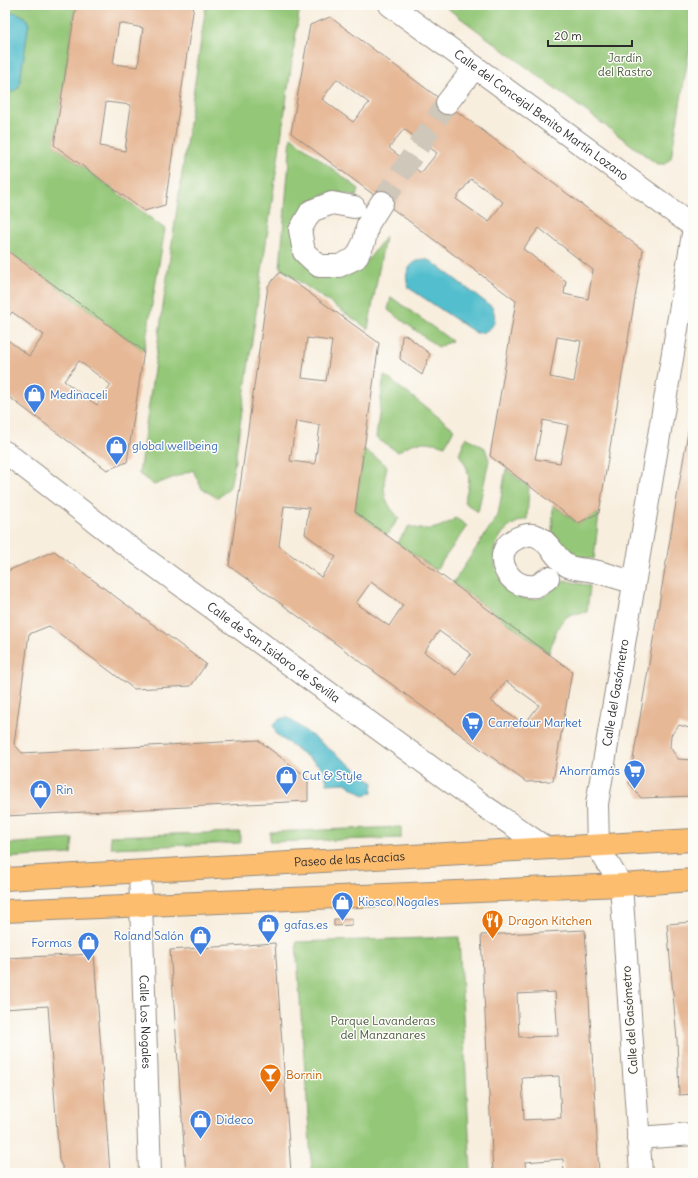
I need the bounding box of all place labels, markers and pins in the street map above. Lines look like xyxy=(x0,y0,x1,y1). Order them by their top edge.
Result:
shop icon: Medinaceli xyxy=(21,382,47,415)
place label: Medinaceli xyxy=(50,387,107,402)
shop icon: global wellbeing xyxy=(104,433,130,466)
place label: global wellbeing xyxy=(132,438,218,453)
supermarket icon: Carrefour Market xyxy=(459,710,485,743)
place label: Carrefour Market xyxy=(488,715,582,730)
supermarket icon: Ahorramás xyxy=(622,758,648,791)
shop icon: Cut & Style xyxy=(273,763,299,796)
place label: Ahorramás xyxy=(559,763,620,778)
place label: Cut & Style xyxy=(302,768,362,783)
shop icon: Rin xyxy=(28,777,54,810)
place label: Rin xyxy=(56,782,73,797)
shop icon: Kiosco Nogales xyxy=(330,889,356,922)
place label: Kiosco Nogales xyxy=(358,894,439,909)
restaurant icon: Dragon Kitchen xyxy=(480,908,506,941)
shop icon: gafas.es xyxy=(256,912,282,945)
place label: Dragon Kitchen xyxy=(508,913,592,928)
place label: gafas.es xyxy=(284,917,328,932)
shop icon: Roland Salón xyxy=(187,923,213,956)
place label: Roland Salón xyxy=(113,928,184,943)
shop icon: Formas xyxy=(75,930,101,963)
place label: Formas xyxy=(31,935,72,950)
bar icon: Bornin xyxy=(258,1062,284,1095)
place label: Bornin xyxy=(286,1067,322,1082)
shop icon: Dideco xyxy=(187,1107,213,1140)
place label: Dideco xyxy=(216,1112,254,1127)

